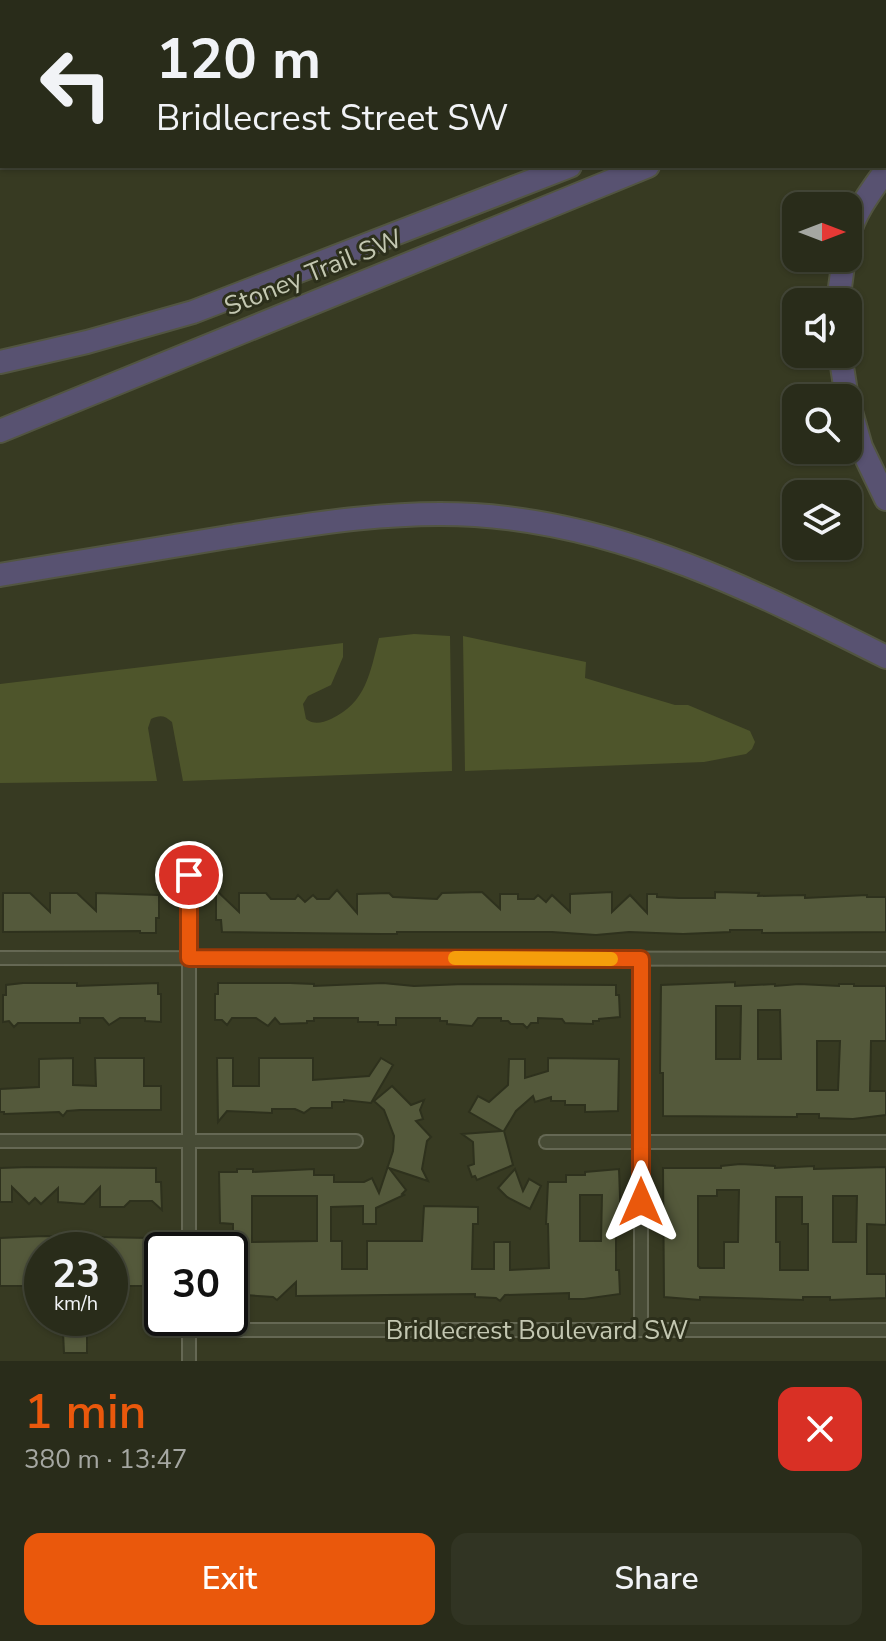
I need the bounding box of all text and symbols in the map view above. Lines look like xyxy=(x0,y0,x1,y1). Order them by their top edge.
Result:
text: 120 m xyxy=(156,21,321,98)
icon: left xyxy=(24,32,128,136)
text: Bridlecrest Street SW xyxy=(156,94,509,143)
north arrow xyxy=(782,192,862,272)
map controls xyxy=(782,192,862,560)
street label: Stoney Trail SW xyxy=(219,221,407,324)
button: sound xyxy=(782,288,862,368)
button: search xyxy=(782,384,862,464)
button: layers xyxy=(782,480,862,560)
pin xyxy=(155,841,223,909)
icon: arrive xyxy=(167,853,211,897)
position arrow xyxy=(599,1160,683,1244)
speed limit sign: 30 xyxy=(144,1232,248,1336)
text: 23 xyxy=(52,1247,100,1301)
text: km/h xyxy=(54,1290,98,1317)
street label: Bridlecrest Boulevard SW xyxy=(386,1313,688,1348)
text: 1 min xyxy=(24,1379,146,1445)
button: close xyxy=(778,1387,862,1471)
text: 380 m · 13:47 xyxy=(24,1442,187,1477)
button: Exit xyxy=(24,1533,435,1625)
button: Share xyxy=(451,1533,862,1625)

